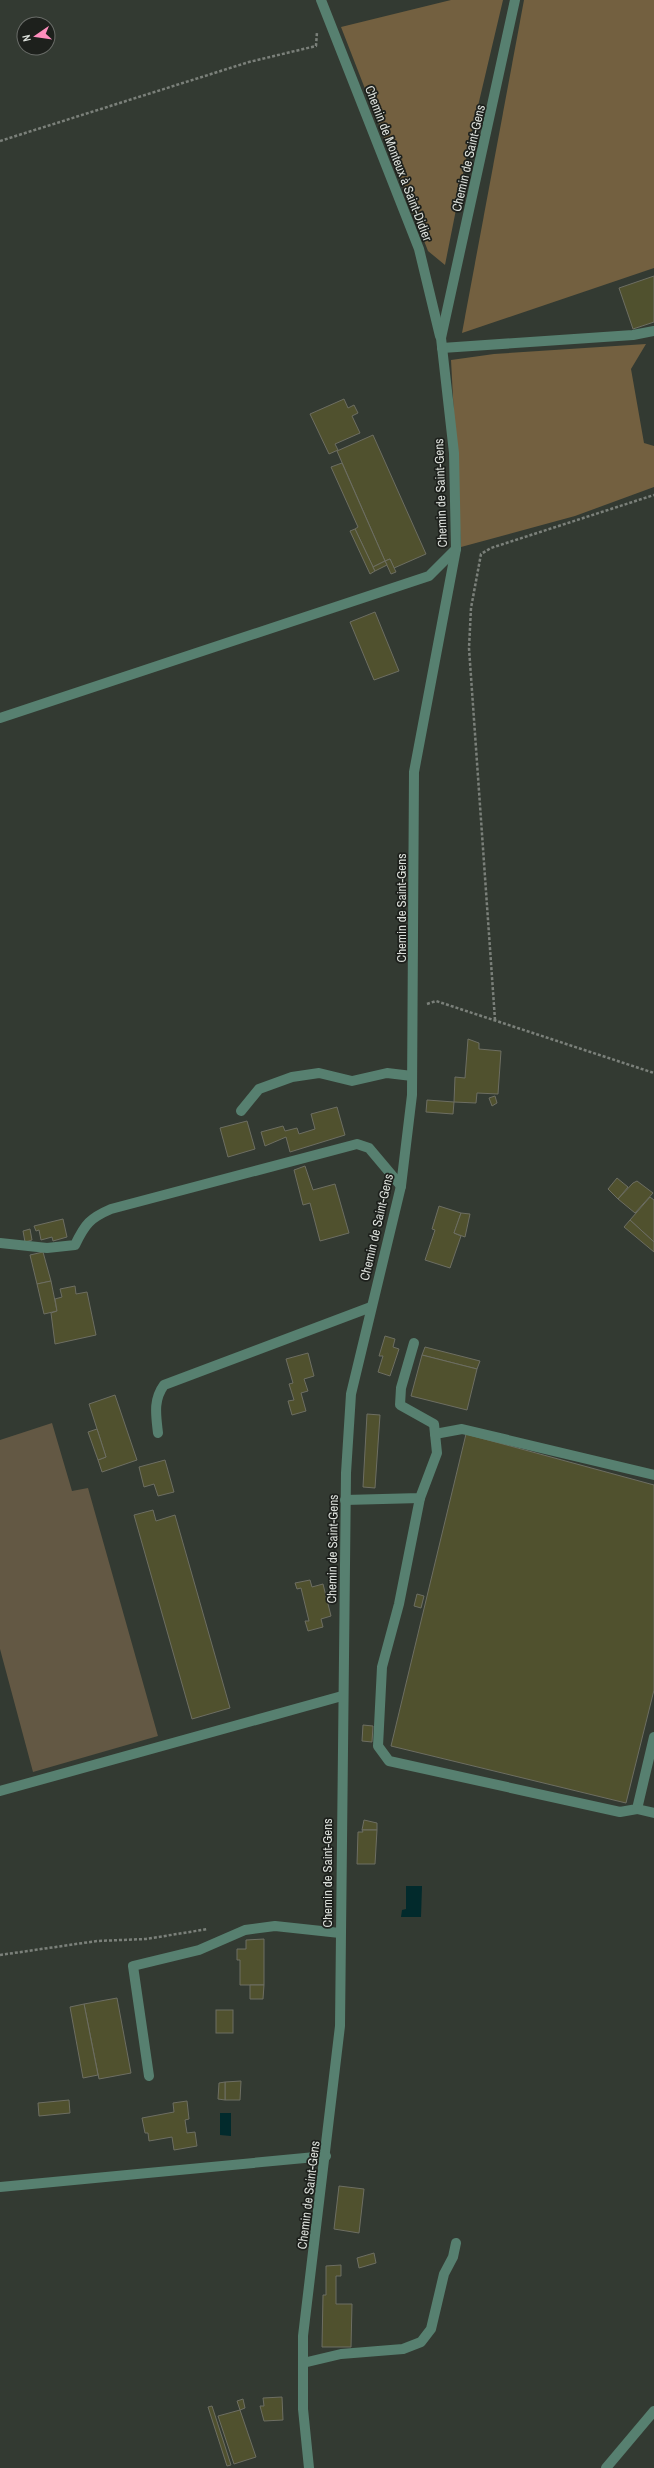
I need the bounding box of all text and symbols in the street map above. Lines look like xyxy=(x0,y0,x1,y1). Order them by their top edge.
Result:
north arrow xyxy=(16,16,56,56)
text: N xyxy=(19,34,34,43)
street label: Chemin de Monteux à Saint-Didier xyxy=(361,83,436,244)
street label: Chemin de Saint-Gens xyxy=(448,103,489,213)
street label: Chemin de Saint-Gens xyxy=(430,438,451,548)
street label: Chemin de Saint-Gens xyxy=(393,853,410,963)
street label: Chemin de Saint-Gens xyxy=(356,1172,397,1282)
street label: Chemin de Saint-Gens xyxy=(323,1494,342,1604)
street label: Chemin de Saint-Gens xyxy=(319,1818,336,1928)
street label: Chemin de Saint-Gens xyxy=(293,2140,324,2250)

